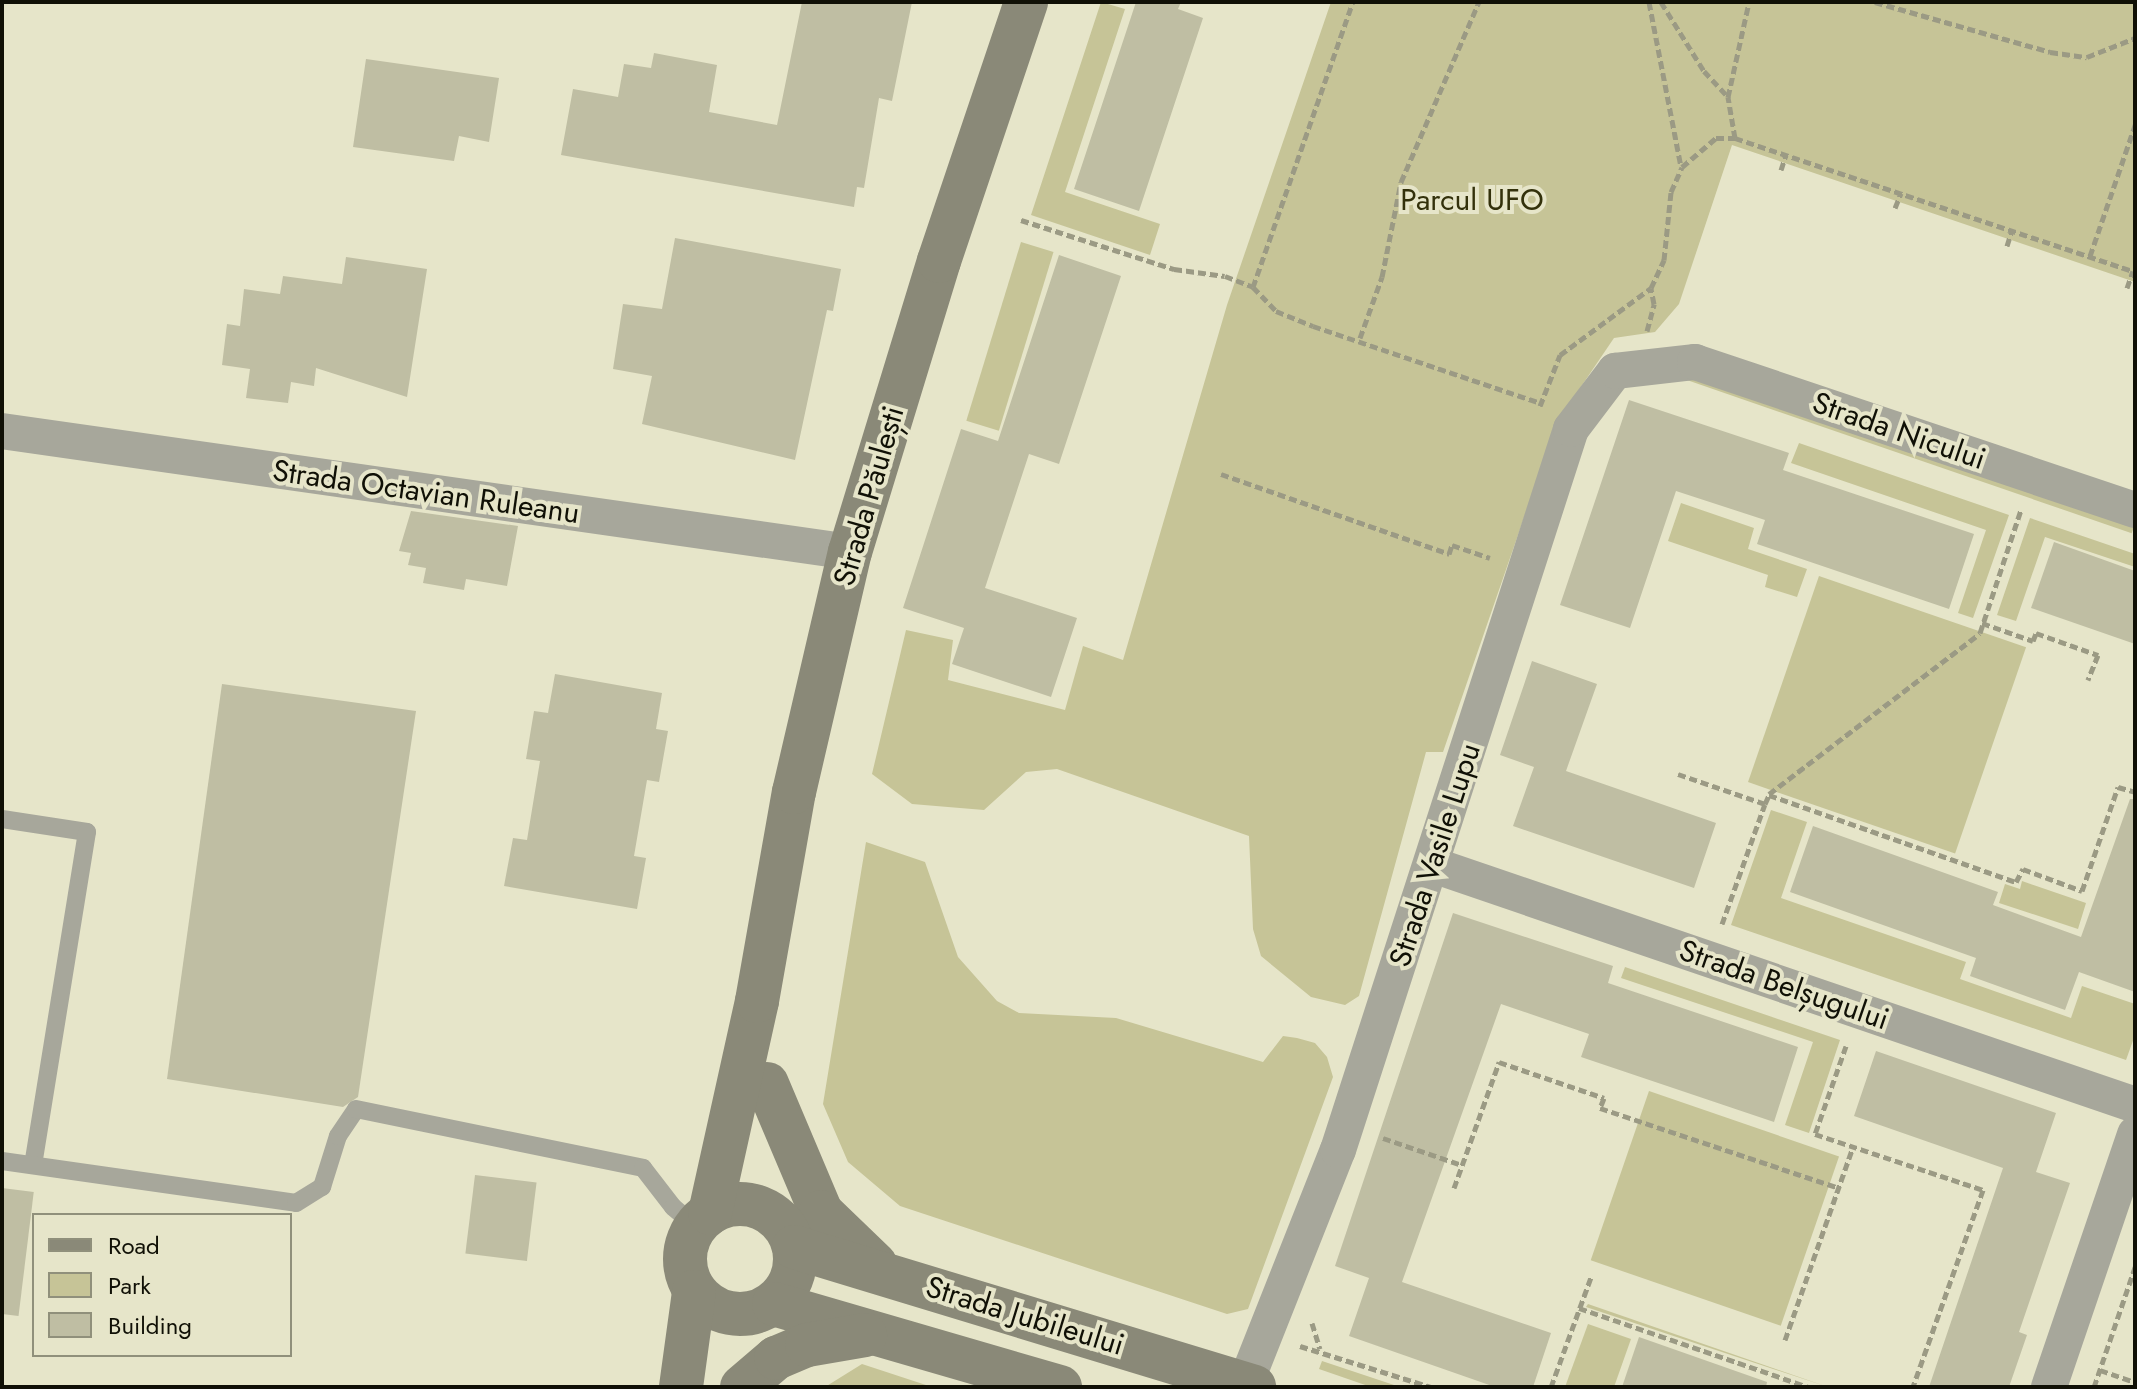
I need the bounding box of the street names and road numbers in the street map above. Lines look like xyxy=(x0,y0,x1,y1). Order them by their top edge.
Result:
street label: Strada Nicului xyxy=(1808,385,1990,477)
street label: Strada Păulești xyxy=(826,402,912,590)
street label: Strada Octavian Ruleanu xyxy=(270,453,582,531)
street label: Strada Vasile Lupu xyxy=(1382,739,1488,971)
street label: Strada Belșugului xyxy=(1675,932,1893,1038)
street label: Strada Jubileului xyxy=(922,1269,1128,1363)

